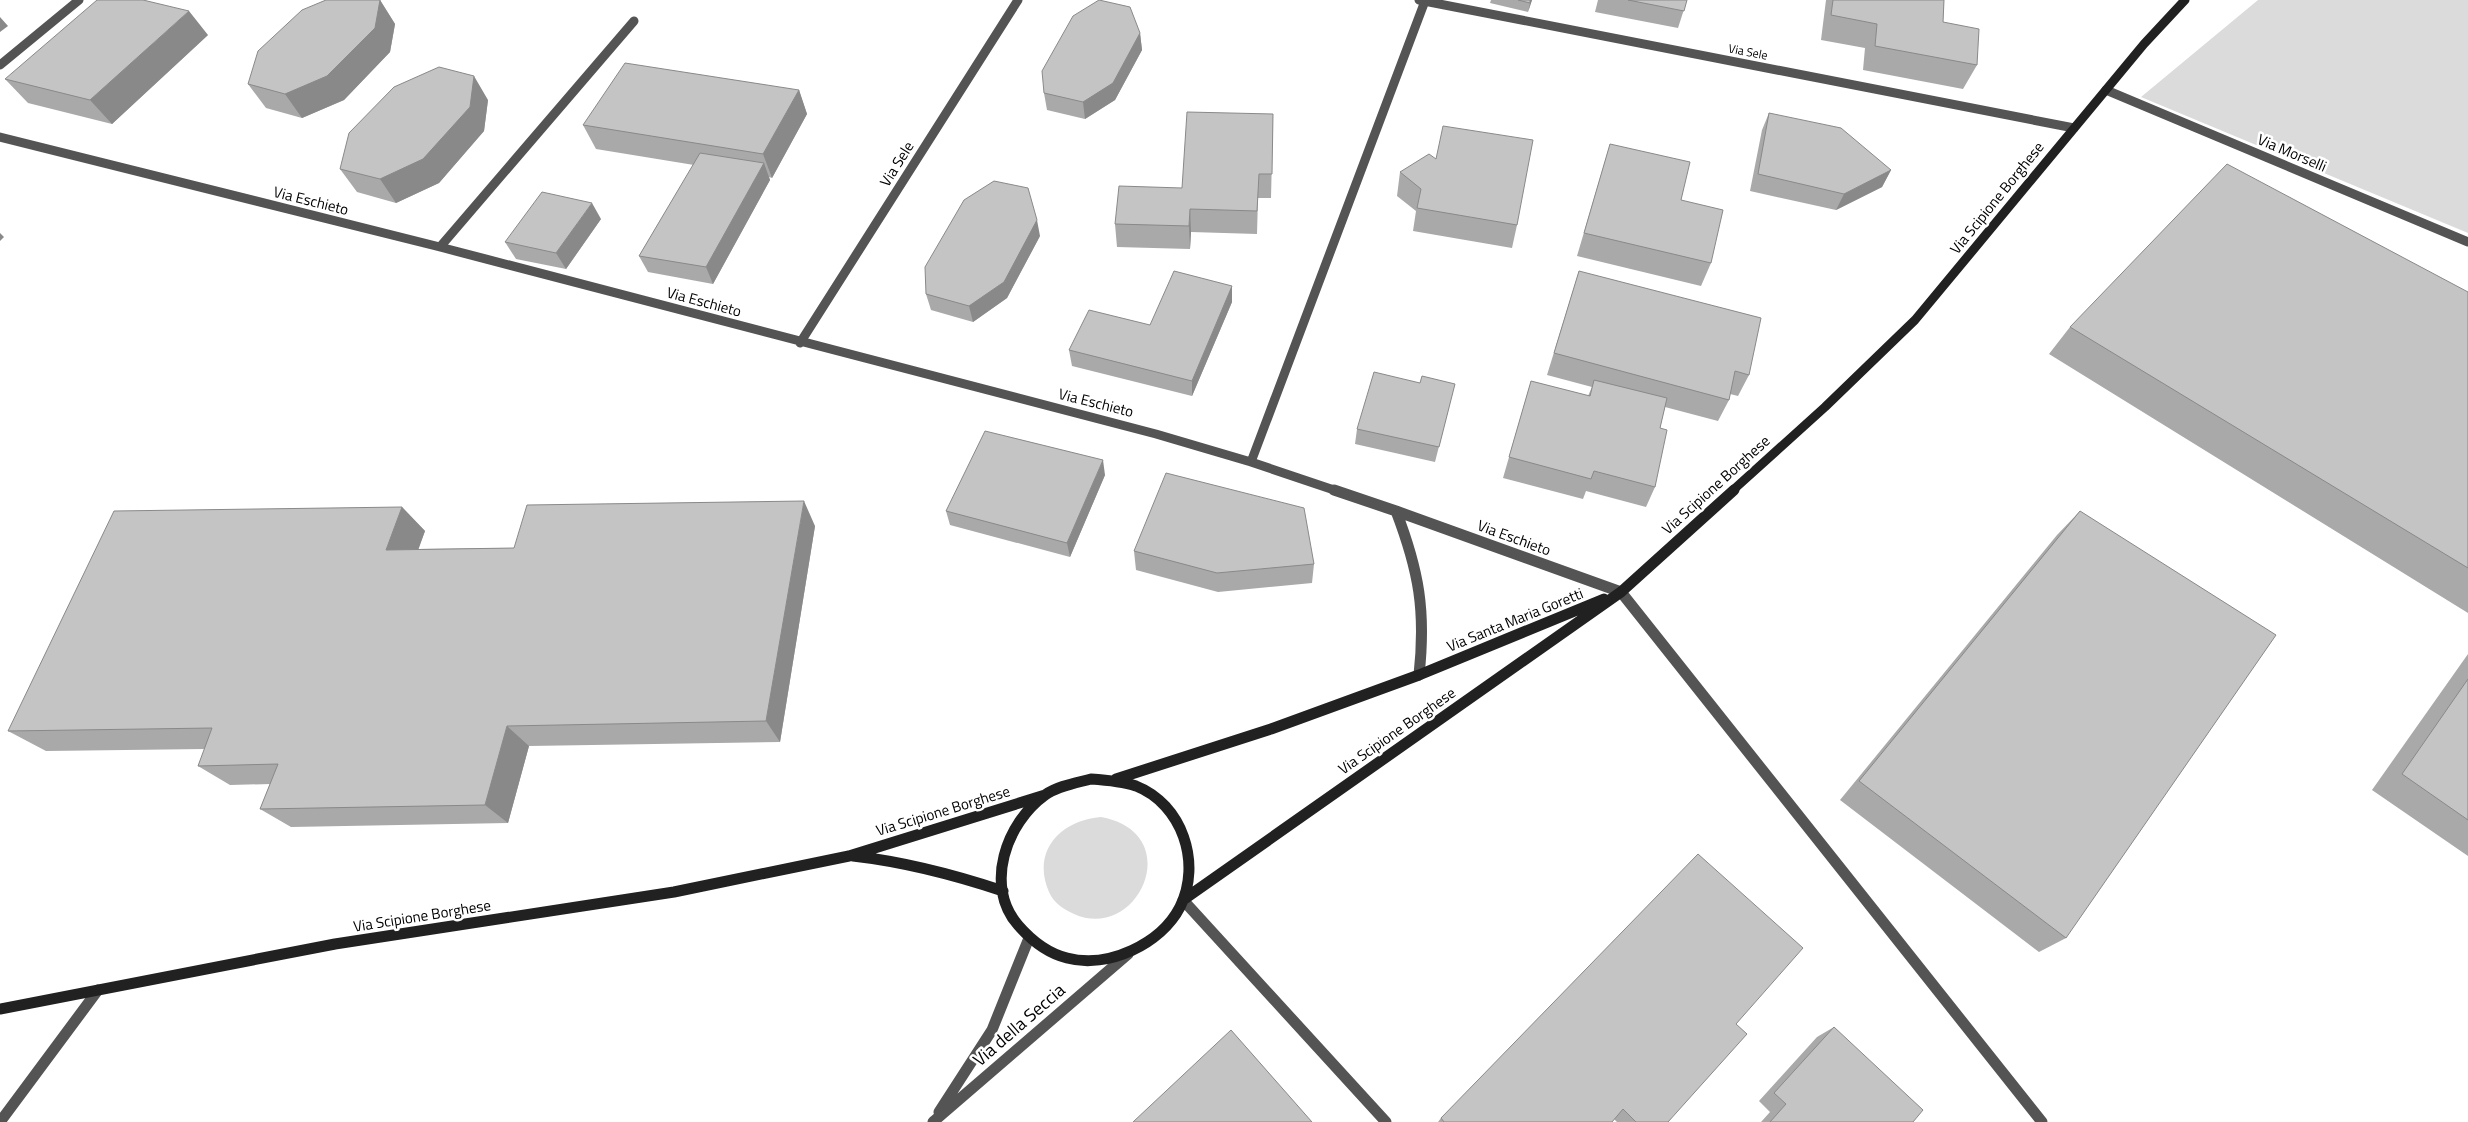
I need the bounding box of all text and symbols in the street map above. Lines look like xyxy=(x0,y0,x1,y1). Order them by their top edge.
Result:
street label: Via Sele xyxy=(1727,38,1769,65)
street label: Via Morselli xyxy=(2254,128,2330,177)
street label: Via Scipione Borghese xyxy=(1944,136,2049,259)
street label: Via Sele xyxy=(874,137,919,191)
street label: Via Eschieto xyxy=(271,180,351,221)
street label: Via Eschieto xyxy=(664,280,744,323)
street label: Via Eschieto xyxy=(1056,382,1136,423)
street label: Via Scipione Borghese xyxy=(1656,430,1775,540)
street label: Via Eschieto xyxy=(1474,514,1554,561)
street label: Via Santa Maria Goretti xyxy=(1443,582,1587,657)
street label: Via Scipione Borghese xyxy=(1333,681,1460,780)
street label: Via Scipione Borghese xyxy=(873,779,1013,842)
street label: Via Scipione Borghese xyxy=(351,893,492,938)
street label: Via della Seccia xyxy=(967,977,1071,1072)

